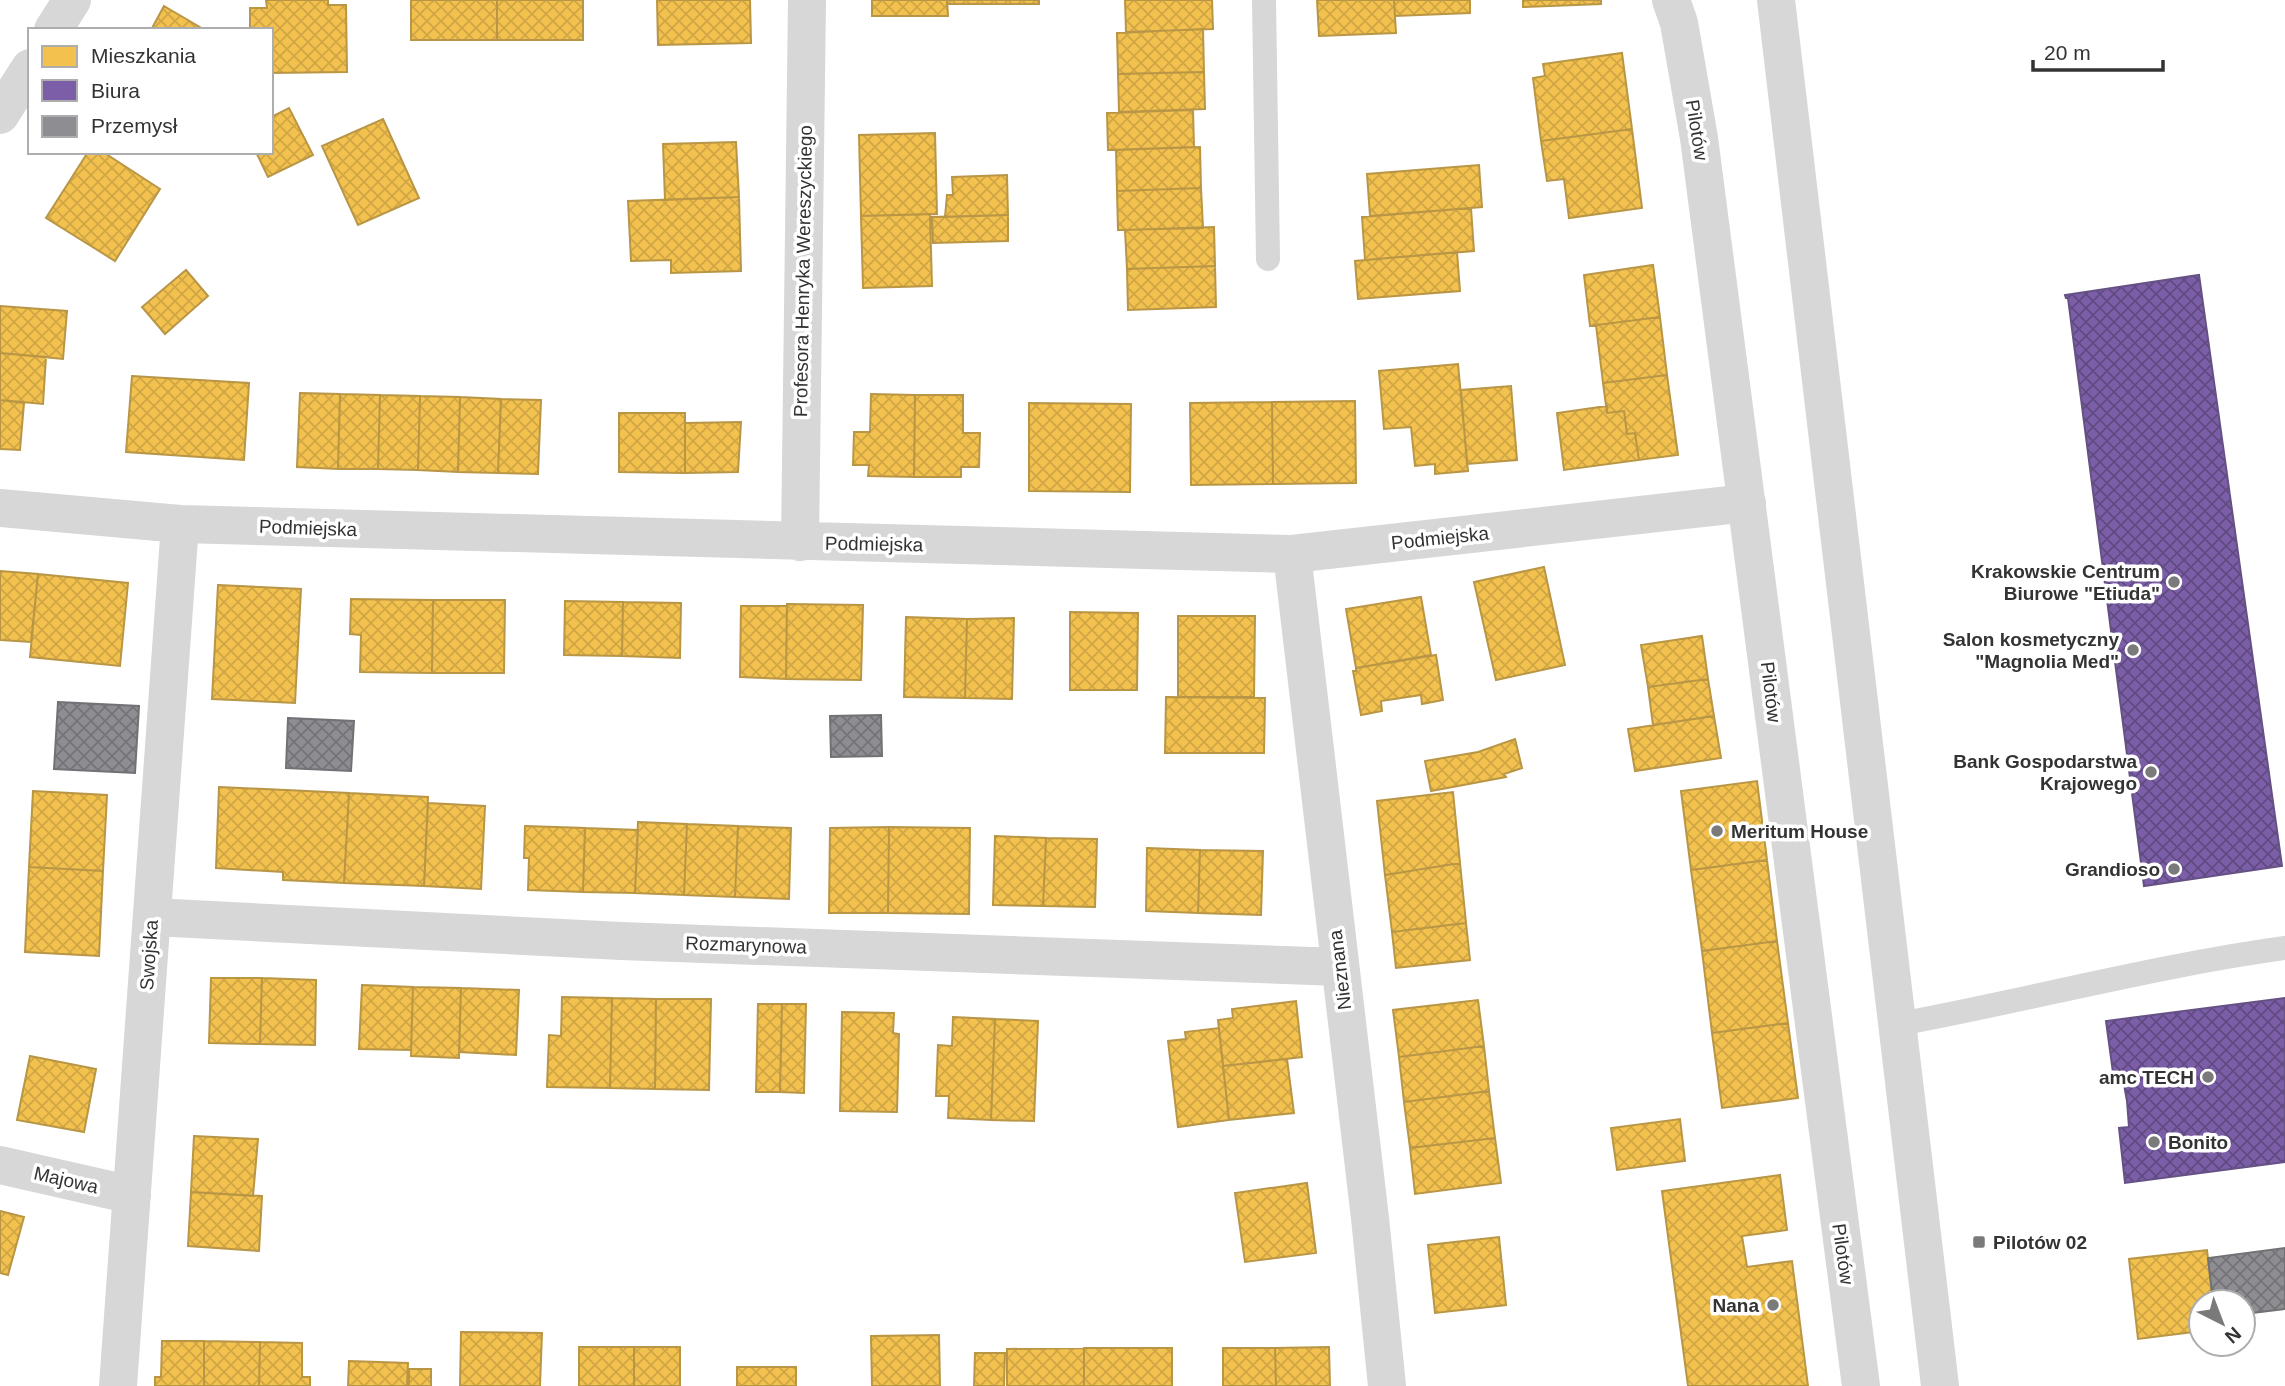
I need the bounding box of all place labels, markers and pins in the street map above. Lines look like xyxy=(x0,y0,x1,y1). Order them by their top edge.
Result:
place label: Krakowskie Centrum Biurowe "Etiuda" xyxy=(1971,561,2160,604)
marker: Krakowskie Centrum Biurowe "Etiuda" xyxy=(2166,574,2182,590)
place label: Salon kosmetyczny "Magnolia Med" xyxy=(1943,629,2119,672)
marker: Salon kosmetyczny "Magnolia Med" xyxy=(2125,642,2141,658)
place label: Bank Gospodarstwa Krajowego xyxy=(1953,751,2137,794)
marker: Bank Gospodarstwa Krajowego xyxy=(2143,764,2159,780)
place label: Meritum House xyxy=(1731,821,1868,842)
marker: Meritum House xyxy=(1709,823,1725,839)
place label: Grandioso xyxy=(2065,859,2160,880)
marker: Grandioso xyxy=(2166,861,2182,877)
place label: amc TECH xyxy=(2099,1067,2194,1088)
marker: amc TECH xyxy=(2200,1069,2216,1085)
place label: Bonito xyxy=(2168,1132,2228,1153)
marker: Bonito xyxy=(2146,1134,2162,1150)
place label: Pilotów 02 xyxy=(1993,1232,2087,1253)
marker: Pilotów 02 xyxy=(1971,1234,1987,1250)
place label: Nana xyxy=(1713,1295,1759,1316)
marker: Nana xyxy=(1765,1297,1781,1313)

